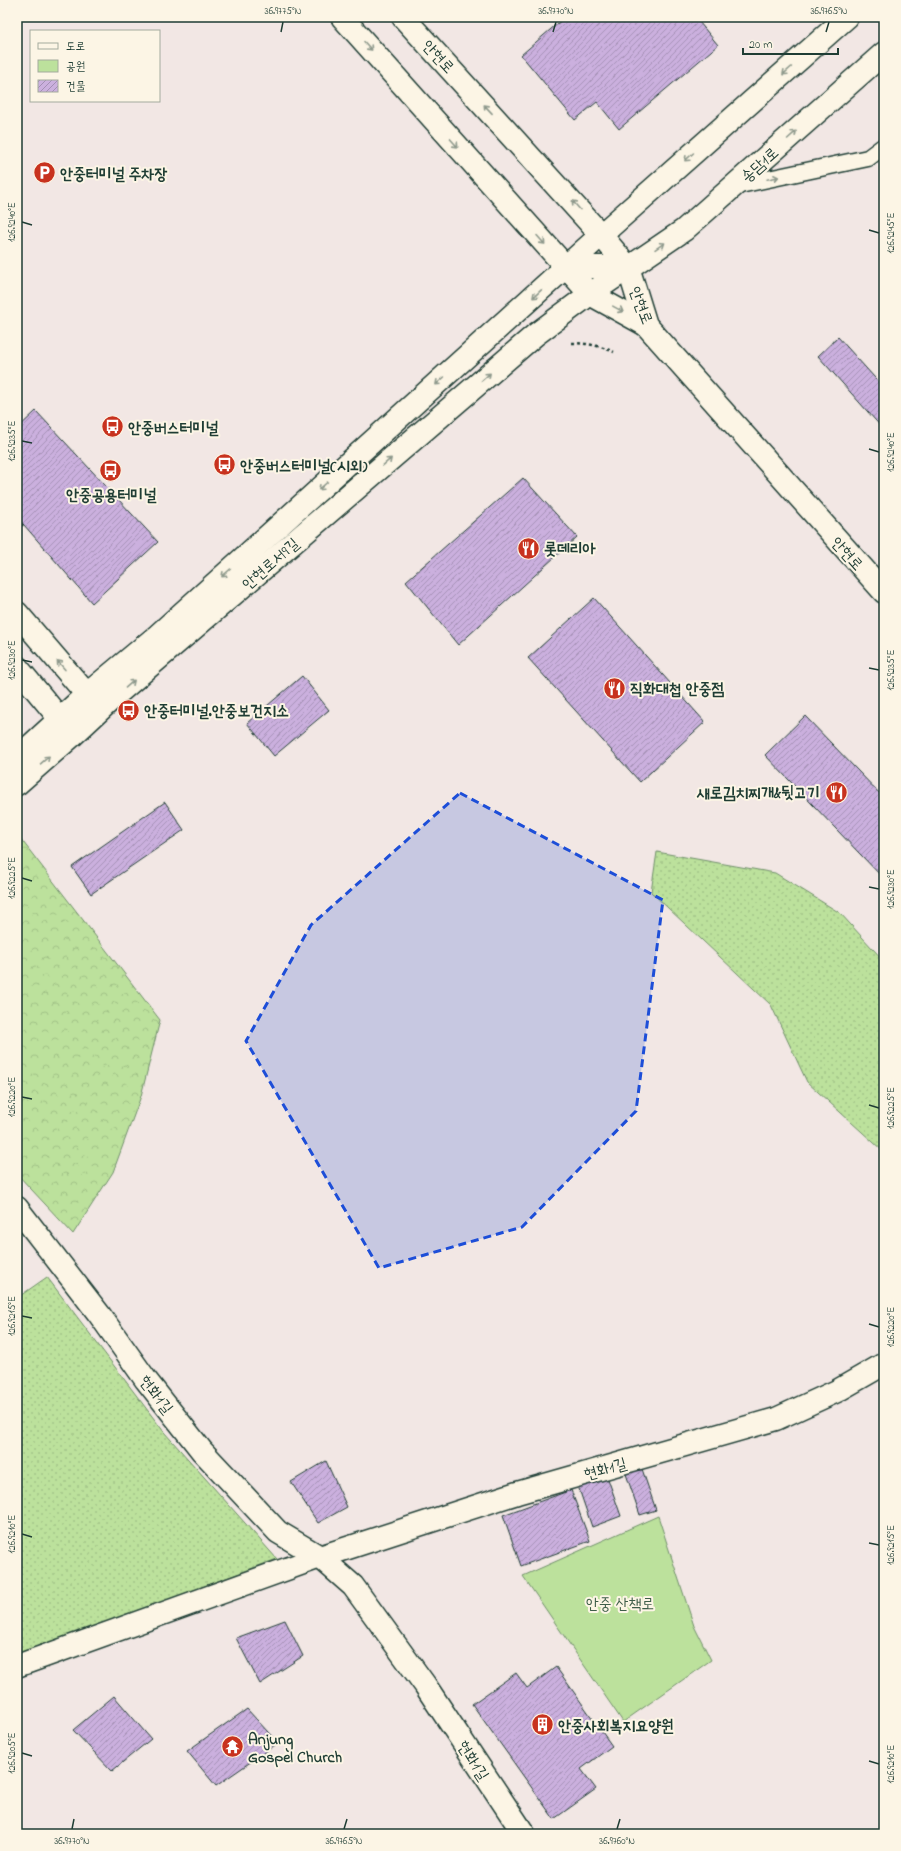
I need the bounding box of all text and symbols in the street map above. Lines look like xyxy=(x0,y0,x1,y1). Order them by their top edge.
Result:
text: 36.9775°N xyxy=(265,4,302,19)
text: 36.9770°N xyxy=(538,4,574,19)
text: 36.9765°N xyxy=(810,4,848,19)
legend xyxy=(30,30,160,102)
scale bar xyxy=(743,30,838,56)
street label: 안현로 xyxy=(416,35,459,80)
text: 20 m xyxy=(749,36,772,54)
text: 도로 xyxy=(66,38,85,56)
one-way arrow xyxy=(363,41,372,51)
text: 공원 xyxy=(66,58,85,76)
one-way arrow xyxy=(781,66,792,75)
text: 건물 xyxy=(66,78,86,96)
one-way arrow xyxy=(484,105,493,115)
one-way arrow xyxy=(787,131,797,140)
one-way arrow xyxy=(450,138,459,148)
street label: 송담1로 xyxy=(736,142,785,189)
one-way arrow xyxy=(685,152,695,161)
parking icon: 안중터미널 주차장 xyxy=(32,160,58,186)
place label: 안중터미널 주차장 xyxy=(60,163,167,187)
one-way arrow xyxy=(766,173,779,181)
one-way arrow xyxy=(572,201,581,211)
text: 126.9240°E xyxy=(5,202,20,242)
text: 126.9245°E xyxy=(884,212,899,254)
one-way arrow xyxy=(536,234,545,244)
one-way arrow xyxy=(654,242,665,250)
street label: 안현로 xyxy=(622,283,658,328)
one-way arrow xyxy=(532,289,542,298)
one-way arrow xyxy=(612,306,624,314)
one-way arrow xyxy=(480,373,490,382)
one-way arrow xyxy=(435,376,446,385)
bus stop icon: 안중버스터미널 xyxy=(100,414,126,440)
place label: 안중버스터미널 xyxy=(128,417,219,441)
text: 126.9235°E xyxy=(5,420,20,462)
text: 126.9240°E xyxy=(884,432,899,472)
bus stop icon: 안중버스터미널(시외) xyxy=(212,452,238,478)
place label: 안중버스터미널(시외) xyxy=(240,455,368,479)
bus stop icon: 안중공용터미널 xyxy=(98,457,124,483)
one-way arrow xyxy=(382,457,393,466)
one-way arrow xyxy=(318,482,328,491)
place label: 안중공용터미널 xyxy=(66,484,157,508)
street label: 안현로 xyxy=(825,532,868,577)
street label: 안현로서9길 xyxy=(237,533,305,596)
restaurant icon: 롯데리아 xyxy=(515,535,541,561)
place label: 롯데리아 xyxy=(544,538,596,562)
one-way arrow xyxy=(221,569,231,578)
text: 126.9230°E xyxy=(5,640,20,680)
text: 126.9235°E xyxy=(884,649,899,691)
one-way arrow xyxy=(57,660,66,670)
restaurant icon: 직화대첩 안중점 xyxy=(601,675,627,701)
place label: 직화대첩 안중점 xyxy=(630,678,724,702)
one-way arrow xyxy=(124,679,135,688)
bus stop icon: 안중터미널.안중보건지소 xyxy=(116,697,142,723)
place label: 안중터미널.안중보건지소 xyxy=(144,700,289,724)
one-way arrow xyxy=(40,755,50,764)
restaurant icon: 새로김치찌개&뒷고기 xyxy=(823,779,849,805)
place label: 새로김치찌개&뒷고기 xyxy=(696,782,820,806)
text: 126.9225°E xyxy=(5,857,20,899)
text: 126.9230°E xyxy=(884,869,899,909)
text: 126.9220°E xyxy=(5,1077,20,1117)
text: 126.9225°E xyxy=(884,1087,899,1129)
text: 126.9215°E xyxy=(5,1296,20,1336)
text: 126.9220°E xyxy=(884,1307,899,1347)
street label: 현화1길 xyxy=(133,1371,178,1420)
street label: 현화1길 xyxy=(581,1452,630,1487)
text: 126.9210°E xyxy=(5,1515,20,1553)
text: 126.9215°E xyxy=(884,1525,899,1565)
park label: 안중 산책로 xyxy=(586,1593,654,1617)
building icon: 안중사회복지요양원 xyxy=(529,1712,555,1738)
place label: 안중사회복지요양원 xyxy=(558,1715,674,1739)
place label: Anjung Gospel Church xyxy=(248,1728,343,1770)
text: 126.9205°E xyxy=(5,1732,20,1774)
temple icon: Anjung Gospel Church xyxy=(219,1734,245,1760)
street label: 현화1길 xyxy=(450,1736,494,1786)
text: 126.9210°E xyxy=(884,1745,899,1783)
text: 36.9770°N xyxy=(54,1834,90,1849)
text: 36.9765°N xyxy=(325,1834,363,1849)
text: 36.9760°N xyxy=(599,1834,635,1849)

